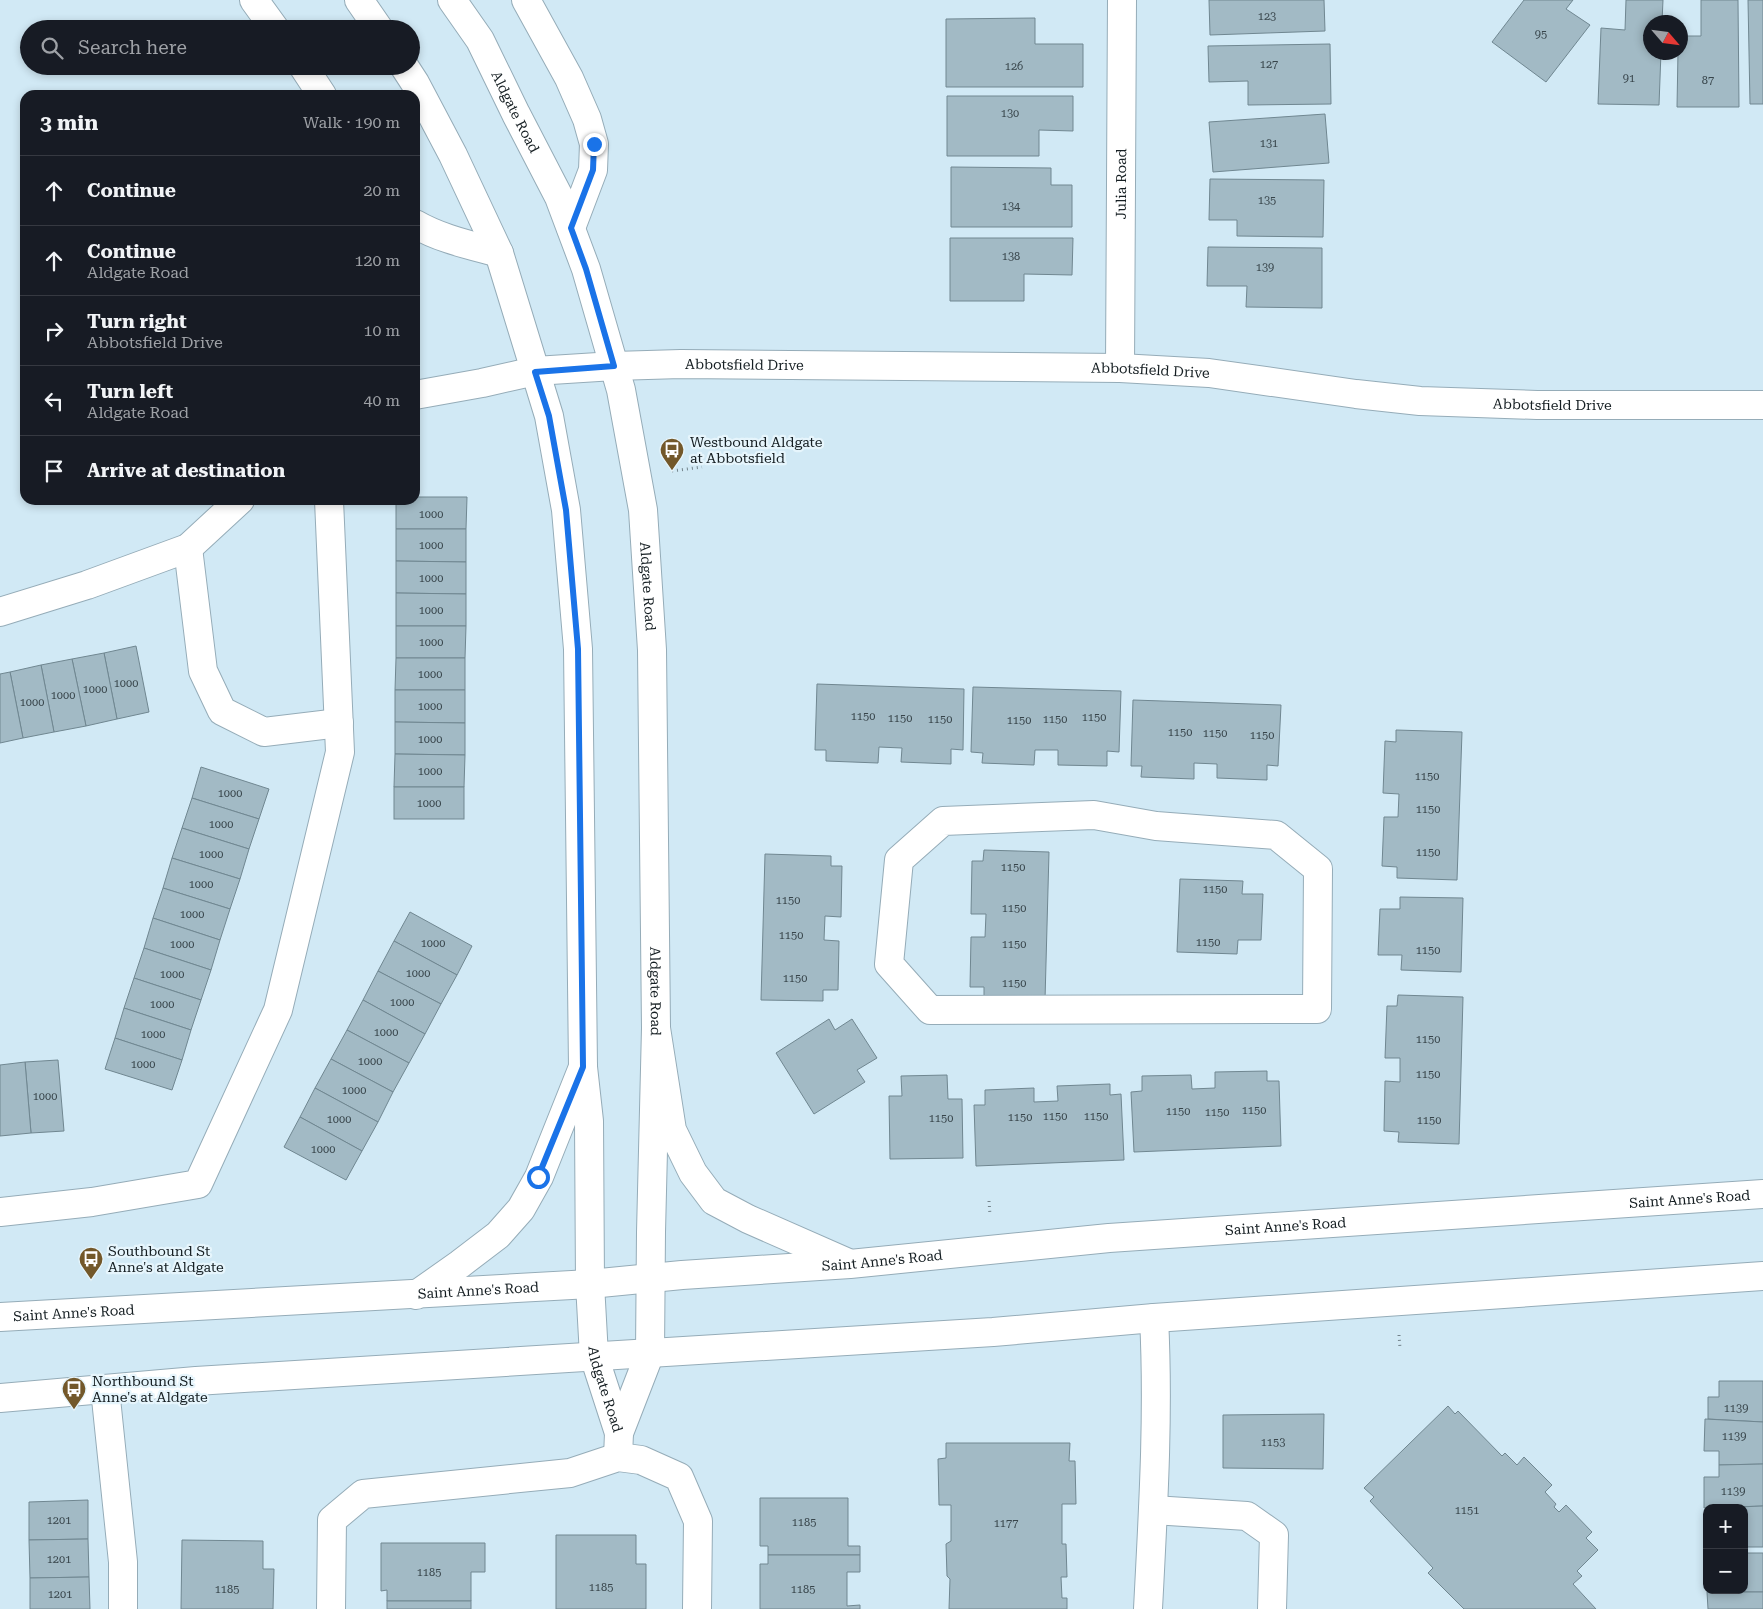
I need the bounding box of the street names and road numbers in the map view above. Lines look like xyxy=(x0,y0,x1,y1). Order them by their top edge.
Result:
street label: Aldgate Road xyxy=(488,68,543,155)
street label: Julia Road xyxy=(1113,149,1129,219)
street label: Abbotsfield Drive xyxy=(685,356,804,373)
street label: Abbotsfield Drive xyxy=(1091,360,1210,381)
street label: Abbotsfield Drive xyxy=(1493,395,1612,413)
street label: Aldgate Road xyxy=(637,541,659,631)
street label: Aldgate Road xyxy=(647,947,664,1036)
street label: Saint Anne's Road xyxy=(1629,1187,1751,1211)
street label: Saint Anne's Road xyxy=(1224,1214,1347,1238)
street label: Saint Anne's Road xyxy=(821,1247,943,1274)
street label: Saint Anne's Road xyxy=(417,1279,539,1302)
street label: Saint Anne's Road xyxy=(13,1301,135,1324)
street label: Aldgate Road xyxy=(585,1346,626,1434)

